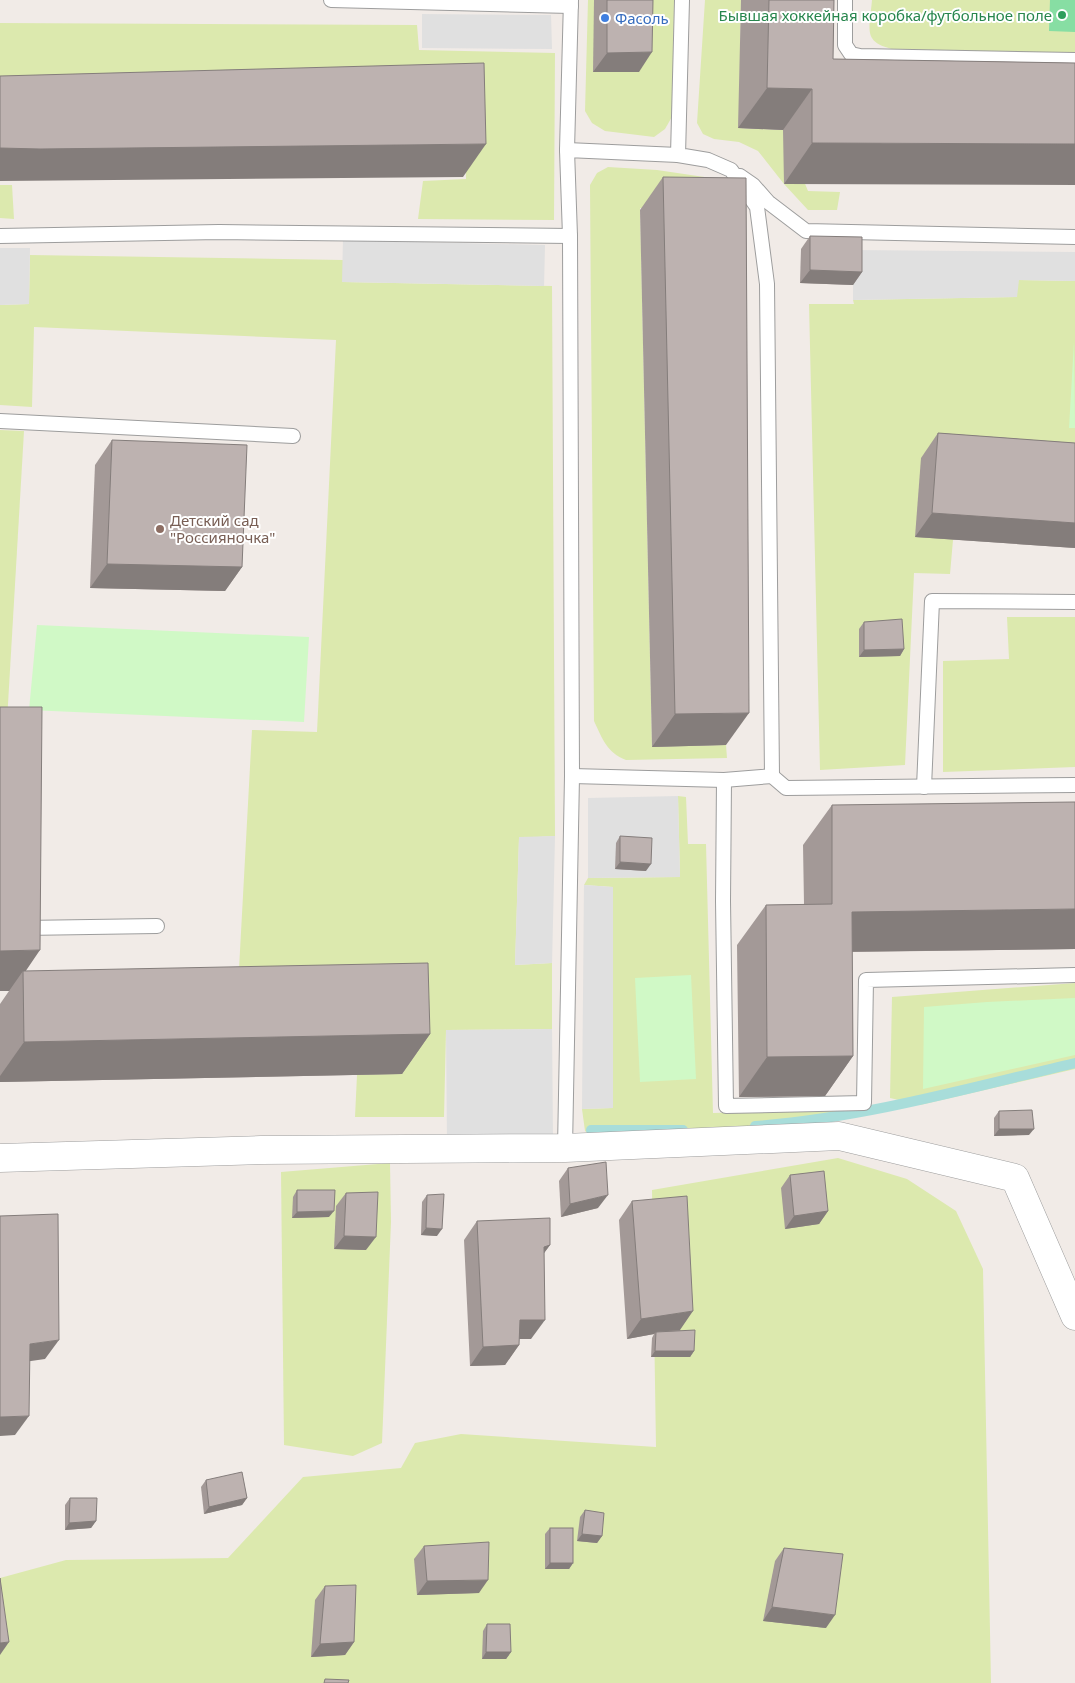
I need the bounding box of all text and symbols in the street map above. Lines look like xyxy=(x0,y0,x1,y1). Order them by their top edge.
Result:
place label: Бывшая хоккейная коробка/футбольное поле xyxy=(718,5,1052,25)
place label: Фасоль xyxy=(615,8,669,28)
marker: Бывшая хоккейная коробка/футбольное поле xyxy=(1056,9,1068,21)
marker: Фасоль xyxy=(599,12,611,24)
place label: Детский сад "Россияночка" xyxy=(170,510,275,547)
marker: Детский сад "Россияночка" xyxy=(154,523,166,535)

